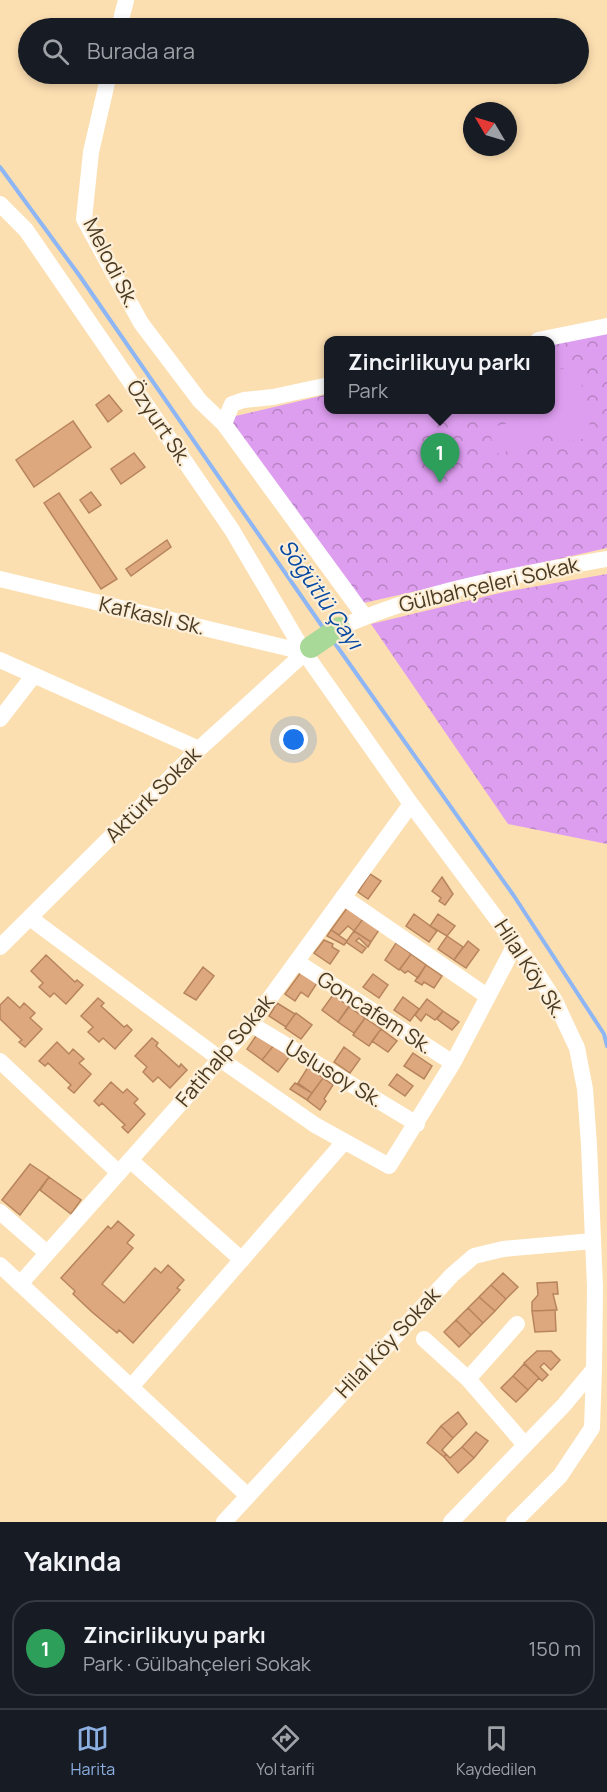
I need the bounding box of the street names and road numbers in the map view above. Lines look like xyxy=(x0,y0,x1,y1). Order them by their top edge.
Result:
street label: Melodi Sk. xyxy=(77,213,146,312)
street label: Özyurt Sk. xyxy=(121,374,199,471)
street label: Gülbahçeleri Sokak xyxy=(396,550,582,618)
street label: Kafkaslı Sk. xyxy=(96,589,208,641)
street label: Aktürk Sokak xyxy=(98,740,207,848)
street label: Hilal Köy Sk. xyxy=(488,914,573,1023)
street label: Goncafem Sk. xyxy=(312,964,439,1060)
street label: Fatihalp Sokak xyxy=(169,988,280,1112)
street label: Uslusoy Sk. xyxy=(280,1033,389,1114)
street label: Hilal Köy Sokak xyxy=(329,1281,446,1404)

